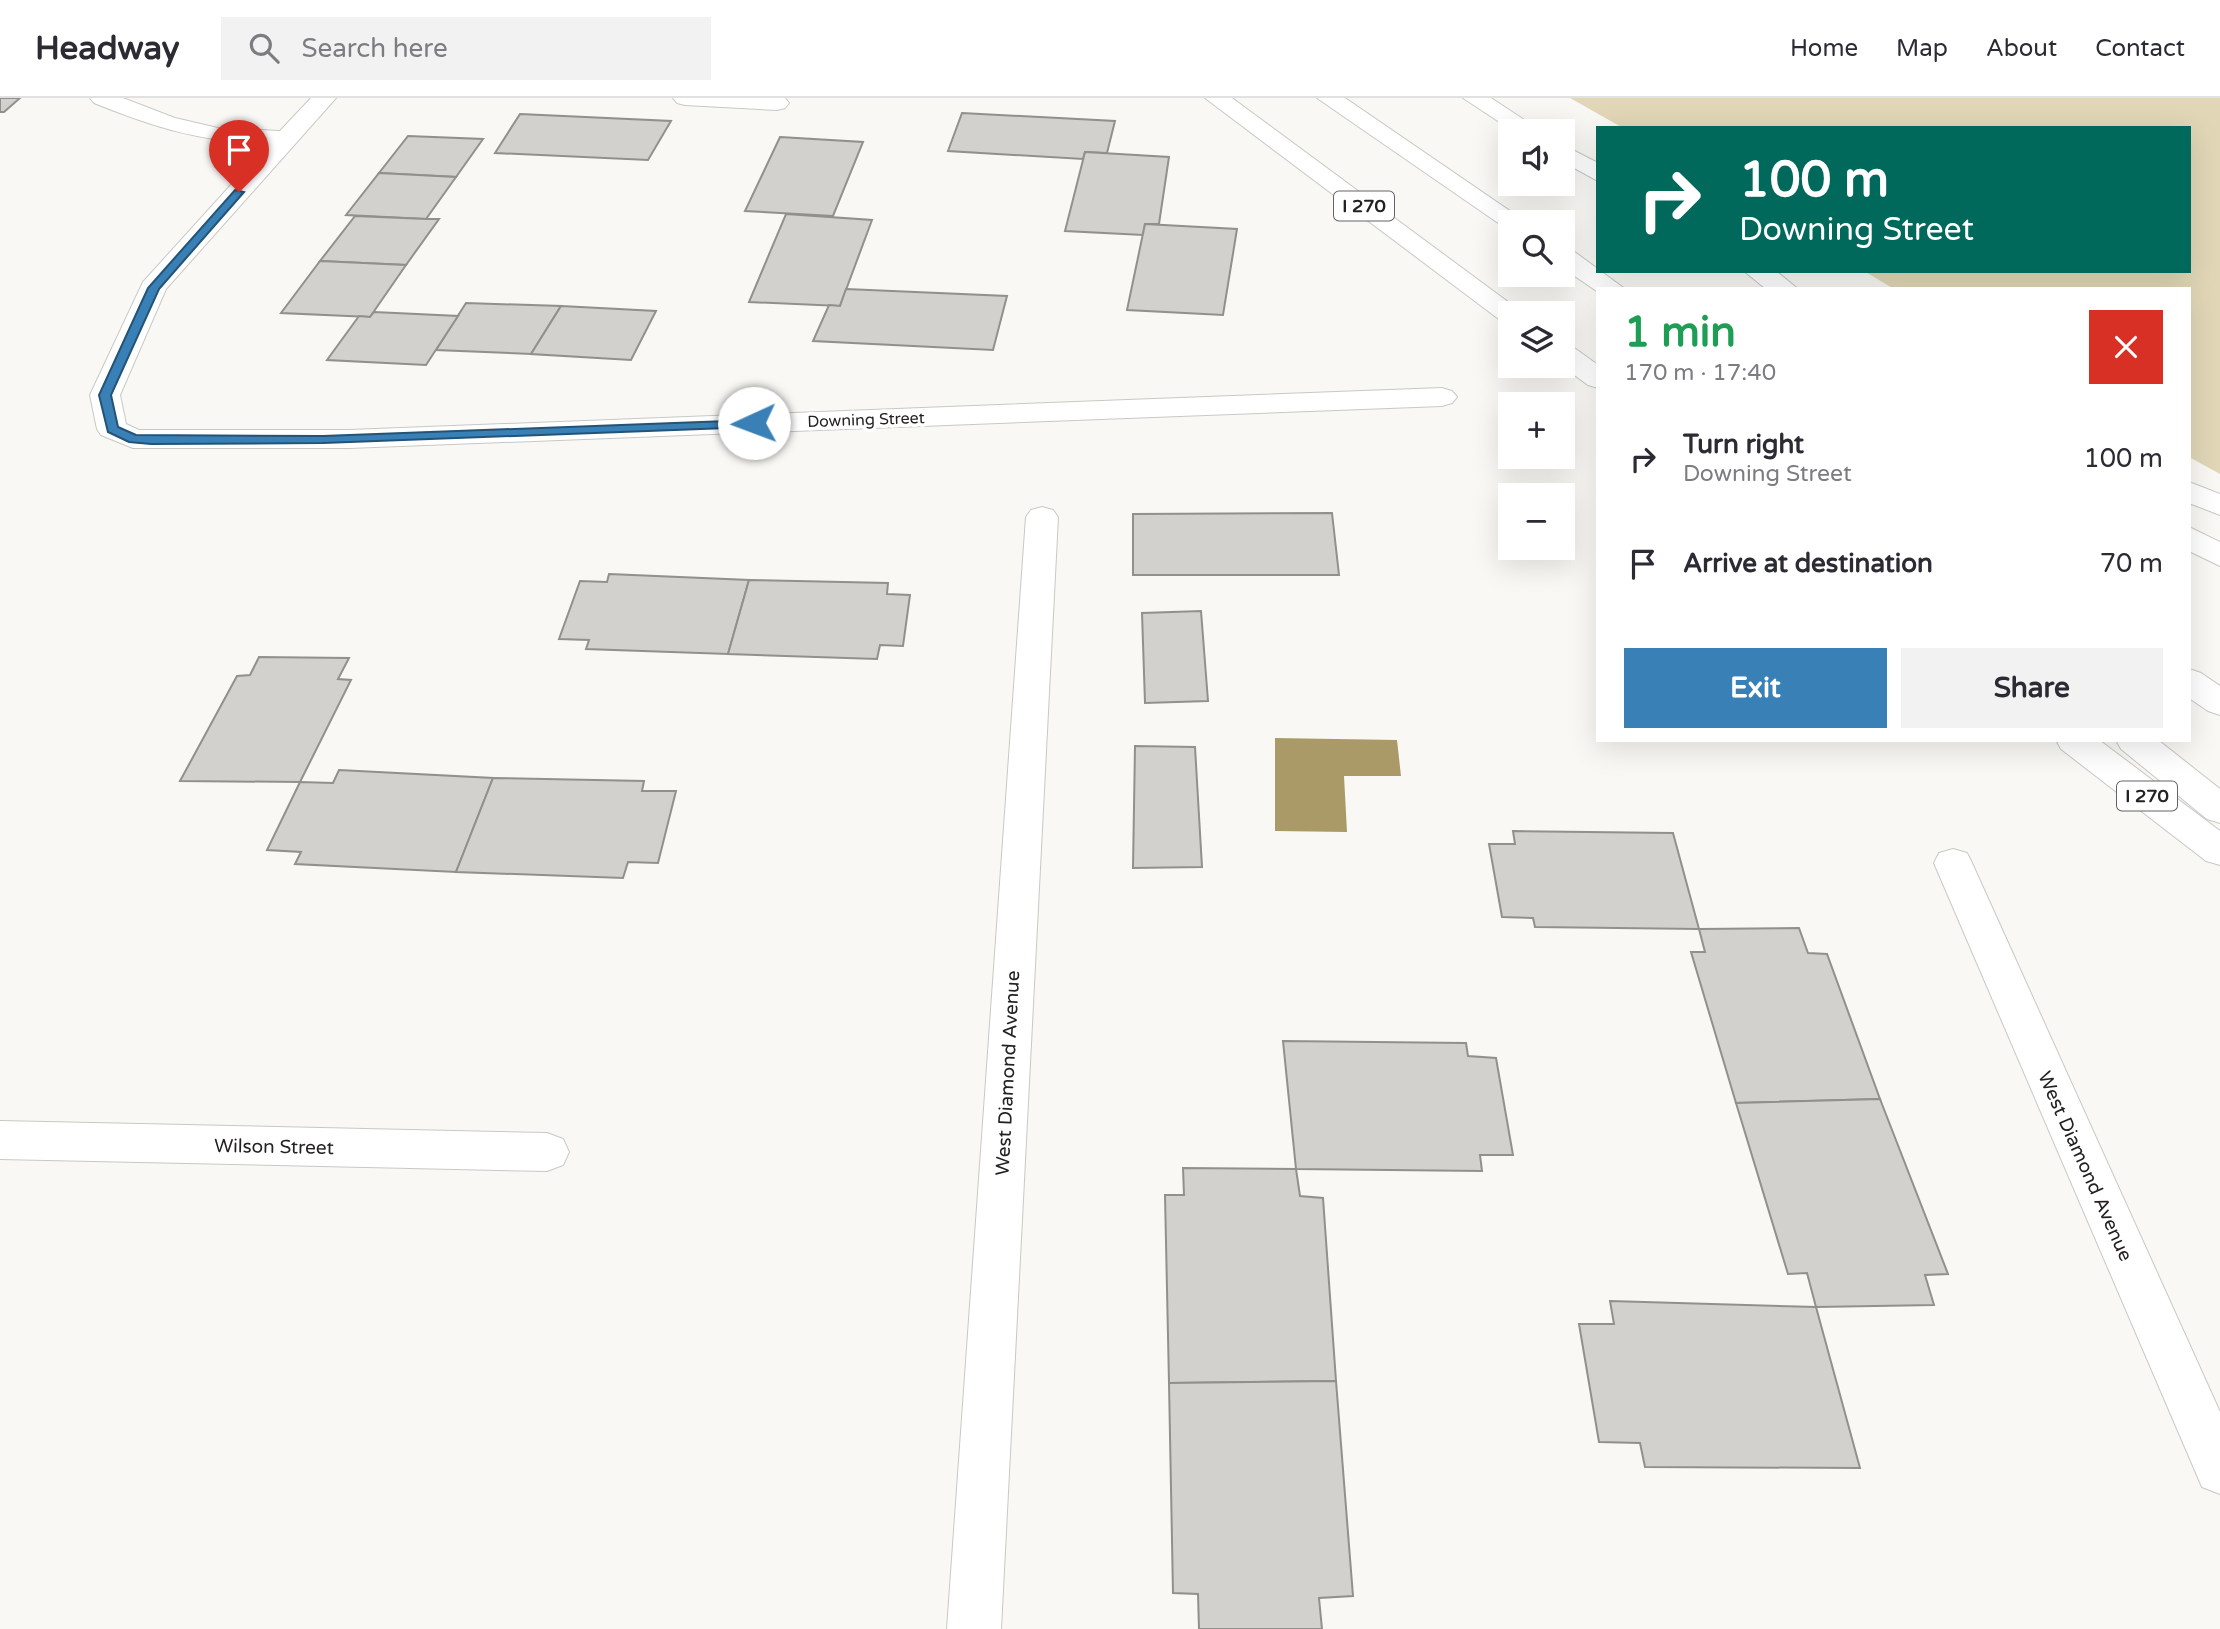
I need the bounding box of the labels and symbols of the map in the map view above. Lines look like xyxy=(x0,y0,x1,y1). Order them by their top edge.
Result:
pin xyxy=(209,120,269,192)
road number: I 270 xyxy=(1334,192,1394,220)
position arrow xyxy=(717,386,791,460)
street label: Downing Street xyxy=(807,408,925,432)
road number: I 270 xyxy=(2117,782,2177,810)
street label: West Diamond Avenue xyxy=(992,970,1024,1176)
street label: West Diamond Avenue xyxy=(2033,1068,2137,1265)
street label: Wilson Street xyxy=(214,1135,334,1159)

